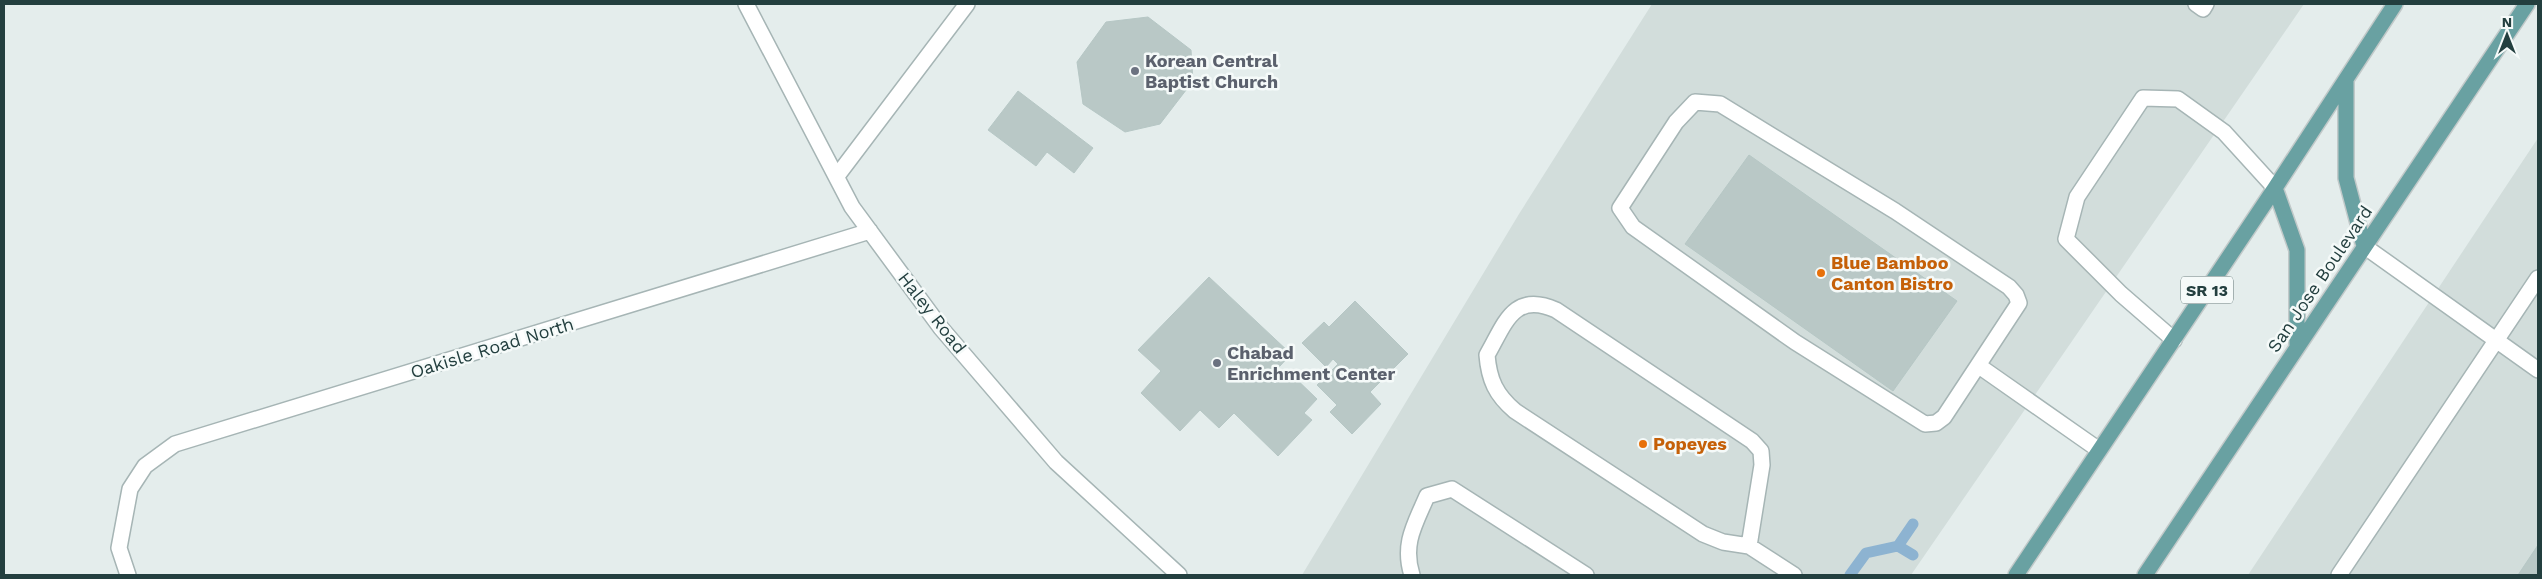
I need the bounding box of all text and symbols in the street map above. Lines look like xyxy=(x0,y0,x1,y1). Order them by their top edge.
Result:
north arrow xyxy=(2482,10,2532,60)
text: N xyxy=(2502,14,2512,30)
place label: Korean Central Baptist Church xyxy=(1145,50,1278,92)
marker: Korean Central Baptist Church xyxy=(1129,65,1141,77)
street label: San Jose Boulevard xyxy=(2263,201,2376,356)
place label: Blue Bamboo Canton Bistro xyxy=(1831,252,1953,294)
marker: Blue Bamboo Canton Bistro xyxy=(1815,267,1827,279)
street label: Haley Road xyxy=(894,268,971,358)
road number: SR 13 xyxy=(2181,276,2233,304)
street label: Oakisle Road North xyxy=(408,313,576,382)
place label: Chabad Enrichment Center xyxy=(1227,342,1395,384)
marker: Chabad Enrichment Center xyxy=(1211,357,1223,369)
place label: Popeyes xyxy=(1653,433,1727,454)
marker: Popeyes xyxy=(1637,438,1649,450)

